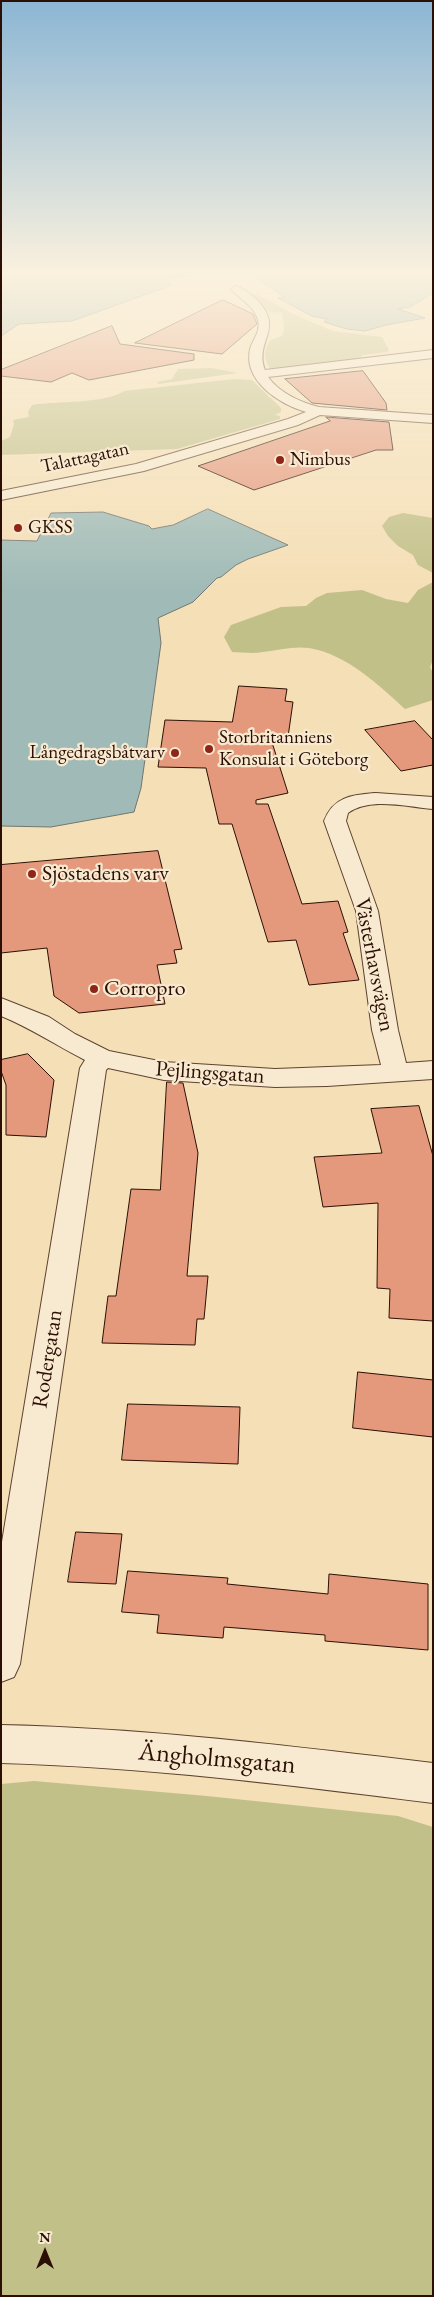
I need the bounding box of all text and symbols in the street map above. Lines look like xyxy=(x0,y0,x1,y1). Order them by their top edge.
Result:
street label: Talattagatan xyxy=(39,438,131,478)
place label: Nimbus xyxy=(290,449,350,471)
marker: Nimbus xyxy=(274,454,286,466)
place label: GKSS xyxy=(28,517,72,539)
marker: GKSS xyxy=(12,522,24,534)
place label: Storbritanniens Konsulat i Göteborg xyxy=(219,727,368,771)
place label: Långedragsbåtvarv xyxy=(30,742,165,764)
marker: Storbritanniens Konsulat i Göteborg xyxy=(203,743,215,755)
marker: Långedragsbåtvarv xyxy=(169,747,181,759)
place label: Sjöstadens varv xyxy=(42,861,169,887)
marker: Sjöstadens varv xyxy=(26,868,38,880)
street label: Västerhavsvägen xyxy=(348,896,400,1034)
place label: Corropro xyxy=(104,976,186,1002)
marker: Corropro xyxy=(88,983,100,995)
street label: Pejlingsgatan xyxy=(155,1056,265,1090)
street label: Rodergatan xyxy=(27,1308,69,1410)
street label: Ängholmsgatan xyxy=(137,1737,297,1781)
north arrow xyxy=(20,2227,70,2277)
text: N xyxy=(39,2228,51,2246)

